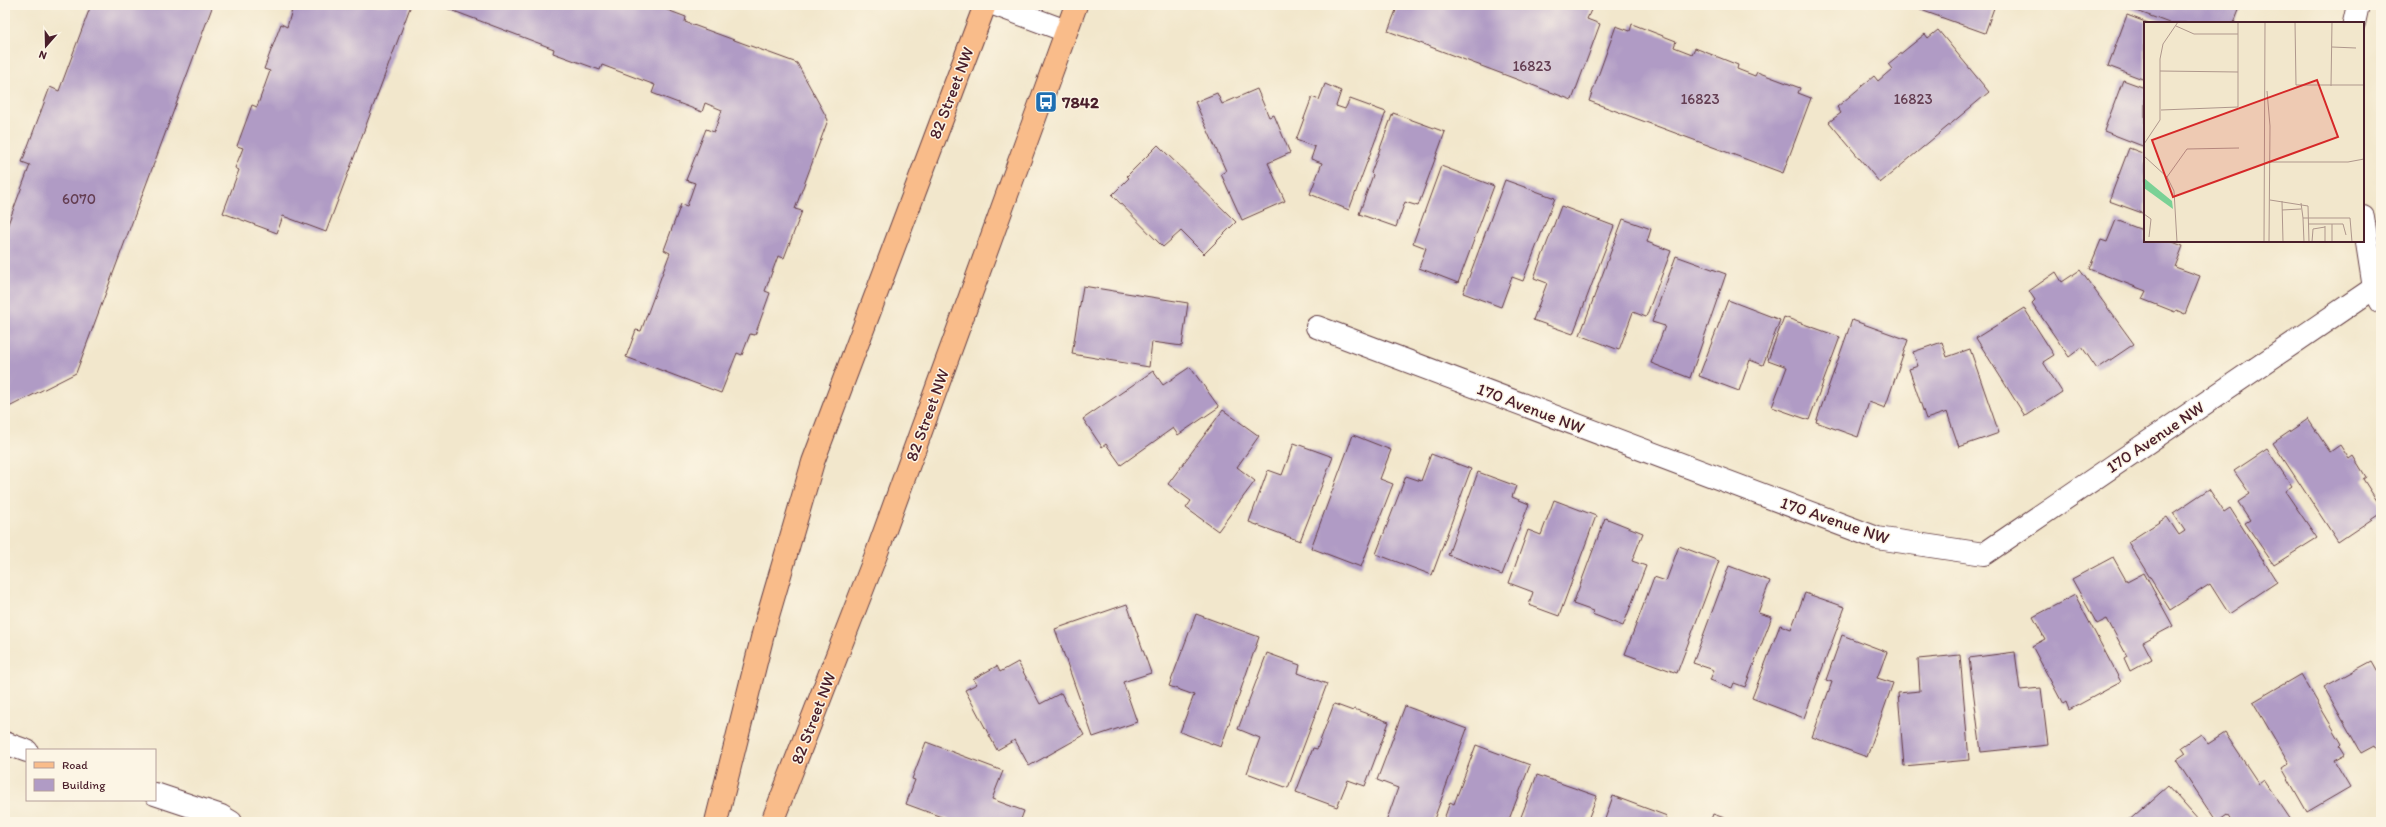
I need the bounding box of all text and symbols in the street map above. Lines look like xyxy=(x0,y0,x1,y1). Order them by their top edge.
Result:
inset map xyxy=(2144,22,2364,242)
north arrow xyxy=(26,26,66,66)
street label: 82 Street NW xyxy=(924,44,978,142)
text: N xyxy=(37,48,48,62)
house number: 16823 xyxy=(1512,57,1552,75)
bus stop icon: 7842 xyxy=(1033,89,1059,115)
house number: 16823 xyxy=(1680,90,1720,108)
house number: 16823 xyxy=(1893,90,1933,108)
place label: 7842 xyxy=(1061,92,1099,112)
house number: 6070 xyxy=(62,190,96,208)
street label: 82 Street NW xyxy=(901,366,953,464)
street label: 170 Avenue NW xyxy=(1474,378,1588,438)
street label: 170 Avenue NW xyxy=(2102,397,2208,477)
street label: 170 Avenue NW xyxy=(1778,492,1892,548)
street label: 82 Street NW xyxy=(786,669,840,767)
legend xyxy=(26,749,156,801)
text: Road xyxy=(62,758,88,772)
text: Building xyxy=(62,778,106,792)

